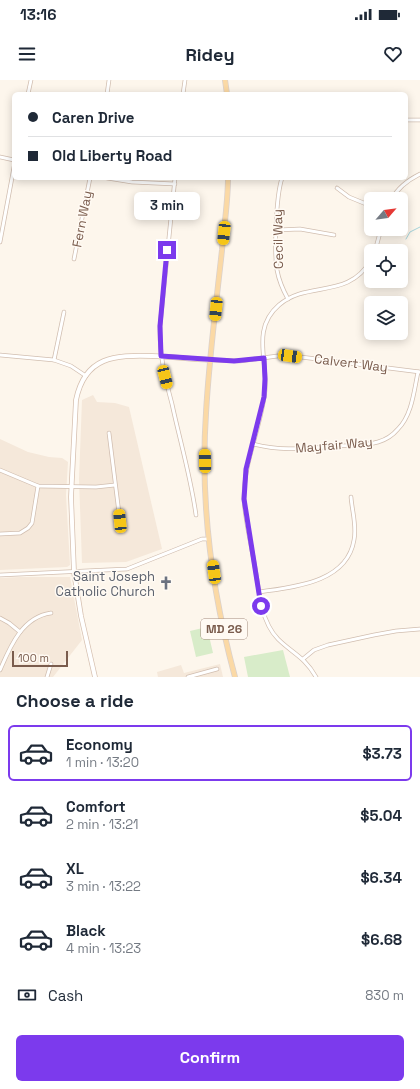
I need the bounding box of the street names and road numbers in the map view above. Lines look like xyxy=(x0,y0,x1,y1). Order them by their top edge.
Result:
street label: Fern Way xyxy=(68,189,96,249)
street label: Cecil Way xyxy=(269,209,287,269)
street label: Calvert Way xyxy=(313,350,389,376)
street label: Mayfair Way xyxy=(295,433,373,457)
road number: MD 26 xyxy=(201,619,247,639)

